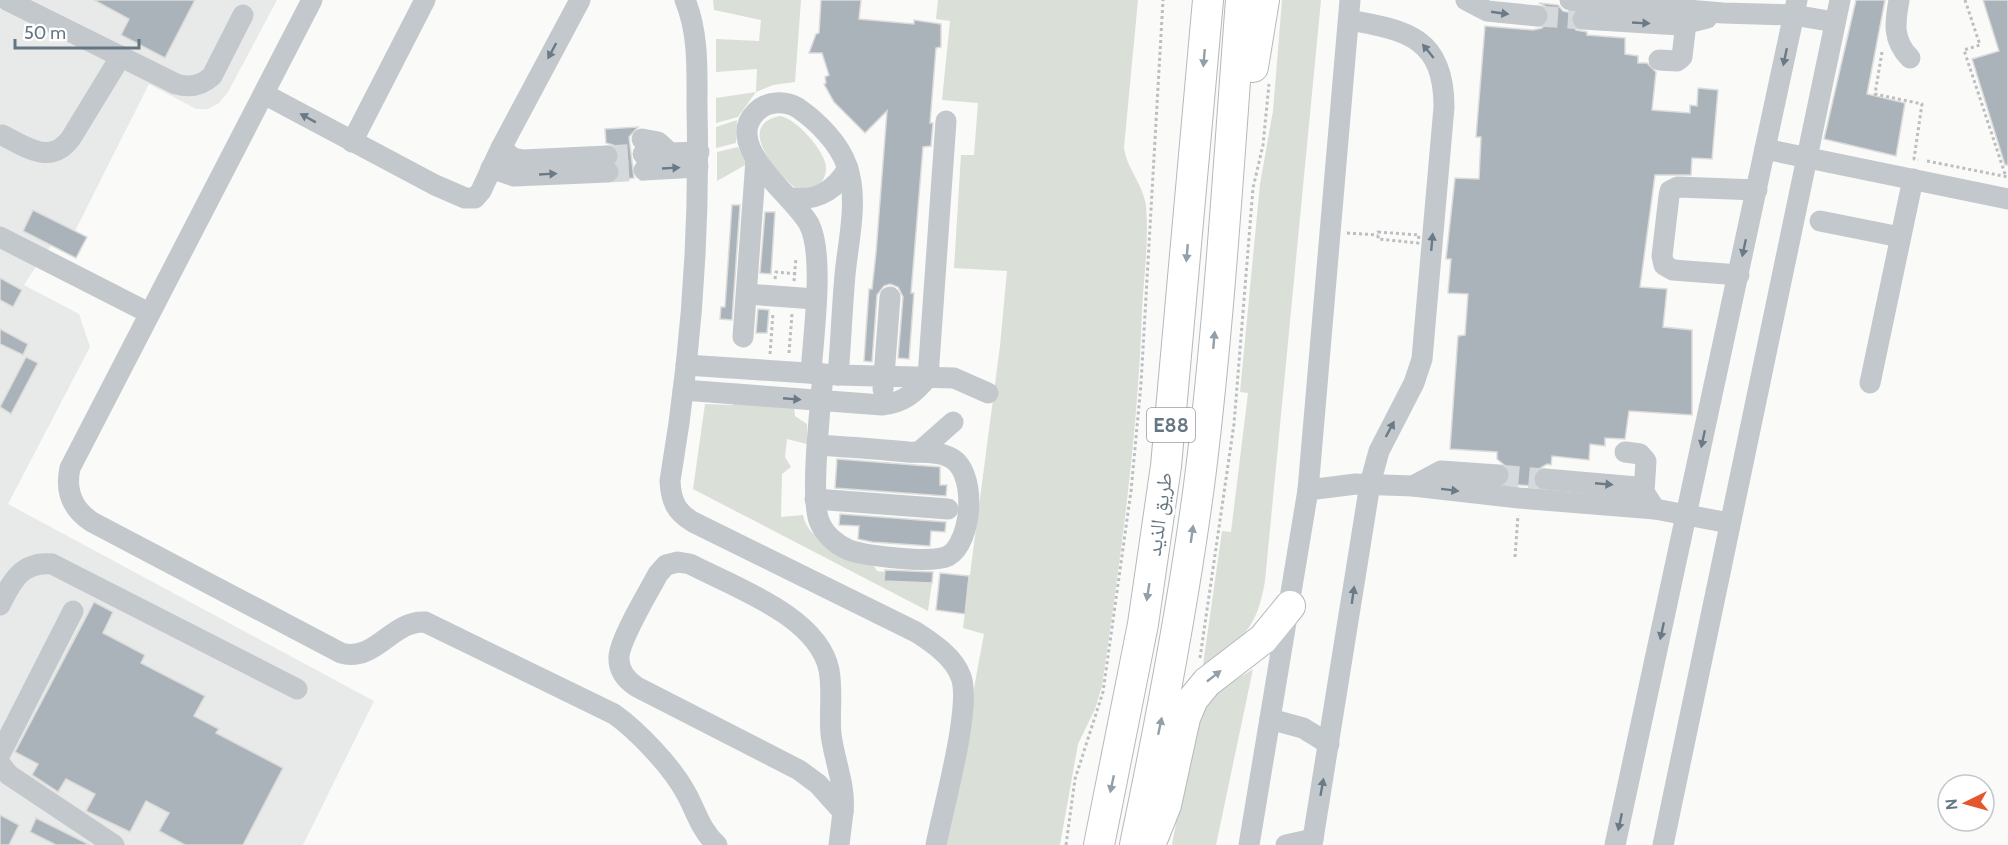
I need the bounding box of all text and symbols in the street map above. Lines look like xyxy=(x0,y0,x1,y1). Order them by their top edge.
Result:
one-way arrow xyxy=(1491,9,1510,18)
scale bar xyxy=(15,12,140,50)
one-way arrow xyxy=(1632,18,1651,27)
text: 50 m xyxy=(24,22,66,44)
one-way arrow xyxy=(547,43,557,60)
one-way arrow xyxy=(1422,43,1435,59)
one-way arrow xyxy=(1779,48,1789,67)
one-way arrow xyxy=(1199,49,1209,68)
one-way arrow xyxy=(299,113,316,123)
one-way arrow xyxy=(662,164,681,173)
one-way arrow xyxy=(539,170,558,179)
one-way arrow xyxy=(1428,232,1437,251)
one-way arrow xyxy=(1739,239,1749,257)
one-way arrow xyxy=(1182,243,1192,262)
one-way arrow xyxy=(1209,331,1219,350)
one-way arrow xyxy=(783,394,802,403)
road number: E88 xyxy=(1147,408,1195,442)
one-way arrow xyxy=(1385,420,1395,437)
one-way arrow xyxy=(1698,429,1707,448)
street label: طريق الذيد xyxy=(1141,471,1178,558)
one-way arrow xyxy=(1594,479,1613,488)
one-way arrow xyxy=(1440,485,1459,495)
one-way arrow xyxy=(1187,524,1196,543)
one-way arrow xyxy=(1143,583,1152,602)
one-way arrow xyxy=(1349,585,1358,604)
one-way arrow xyxy=(1656,622,1666,641)
one-way arrow xyxy=(1207,671,1222,683)
one-way arrow xyxy=(1156,716,1165,735)
north arrow xyxy=(1936,773,1996,833)
one-way arrow xyxy=(1107,775,1116,794)
one-way arrow xyxy=(1318,778,1327,797)
text: N xyxy=(1942,798,1962,811)
one-way arrow xyxy=(1615,813,1625,831)

